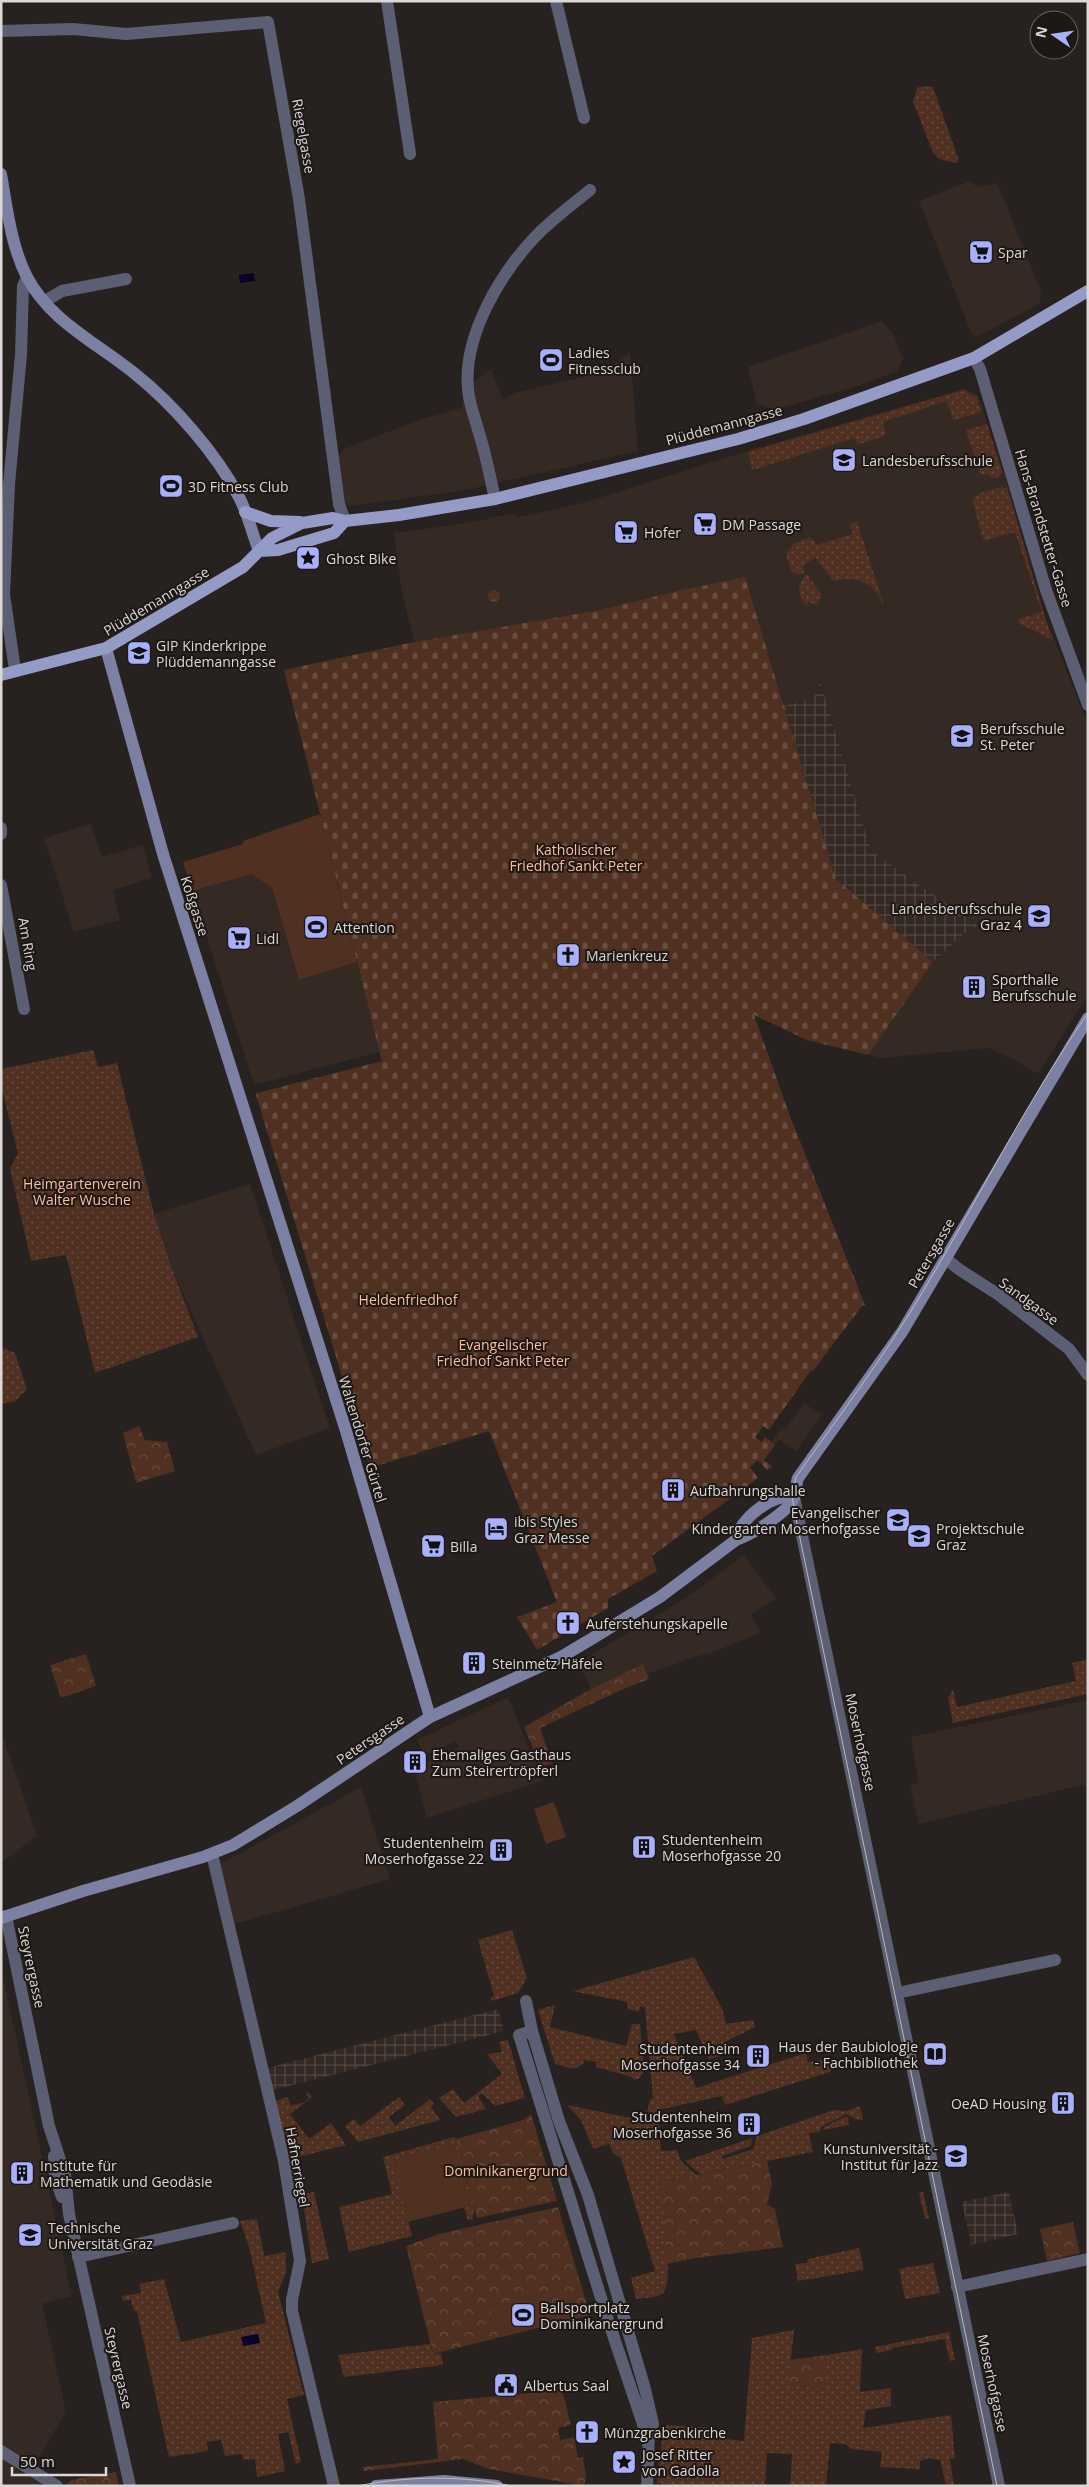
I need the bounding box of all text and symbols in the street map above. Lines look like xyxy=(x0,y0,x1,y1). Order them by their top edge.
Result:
north arrow xyxy=(1029,10,1079,60)
text: N xyxy=(1030,24,1051,40)
street label: Riegelgasse xyxy=(288,97,320,175)
supermarket icon: Spar xyxy=(968,239,994,265)
place label: Spar xyxy=(998,243,1028,262)
place label: Ladies Fitnessclub xyxy=(568,343,641,378)
sports icon: Ladies Fitnessclub xyxy=(538,347,564,373)
street label: Plüddemanngasse xyxy=(664,400,785,450)
school or university icon: Landesberufsschule xyxy=(831,447,857,473)
street label: Hans-Brandstetter-Gasse xyxy=(1011,447,1077,609)
place label: Landesberufsschule xyxy=(862,451,993,470)
sports icon: 3D Fitness Club xyxy=(158,473,184,499)
place label: 3D Fitness Club xyxy=(188,477,288,496)
supermarket icon: DM Passage xyxy=(692,511,718,537)
place label: DM Passage xyxy=(722,515,801,534)
supermarket icon: Hofer xyxy=(613,519,639,545)
place label: Hofer xyxy=(644,523,681,542)
place icon: Ghost Bike xyxy=(295,545,321,571)
place label: Ghost Bike xyxy=(326,549,396,568)
street label: Plüddemanngasse xyxy=(100,562,212,640)
place label: GIP Kinderkrippe Plüddemanngasse xyxy=(156,636,276,671)
school or university icon: GIP Kinderkrippe Plüddemanngasse xyxy=(126,640,152,666)
place label: Berufsschule St. Peter xyxy=(980,719,1065,754)
school or university icon: Berufsschule St. Peter xyxy=(949,723,975,749)
park label: Katholischer Friedhof Sankt Peter xyxy=(509,840,643,875)
street label: Koßgasse xyxy=(176,873,214,939)
place label: Landesberufsschule Graz 4 xyxy=(891,899,1022,934)
school or university icon: Landesberufsschule Graz 4 xyxy=(1026,903,1052,929)
sports icon: Attention xyxy=(303,914,329,940)
street label: Am Ring xyxy=(14,916,42,973)
place label: Attention xyxy=(334,918,395,937)
supermarket icon: Lidl xyxy=(226,925,252,951)
place label: Lidl xyxy=(256,929,279,948)
church icon: Marienkreuz xyxy=(555,942,581,968)
place label: Marienkreuz xyxy=(586,946,669,965)
place label: Sporthalle Berufsschule xyxy=(992,970,1077,1005)
building icon: Sporthalle Berufsschule xyxy=(961,974,987,1000)
park label: Heimgartenverein Walter Wusche xyxy=(23,1174,141,1209)
street label: Petersgasse xyxy=(903,1214,959,1292)
street label: Sandgasse xyxy=(995,1273,1063,1329)
park label: Heldenfriedhof xyxy=(359,1290,459,1309)
park label: Evangelischer Friedhof Sankt Peter xyxy=(436,1335,570,1370)
street label: Waltendorfer Gürtel xyxy=(335,1373,391,1505)
building icon: Aufbahrungshalle xyxy=(660,1477,686,1503)
place label: Aufbahrungshalle xyxy=(690,1481,806,1500)
place label: Evangelischer Kindergarten Moserhofgasse xyxy=(691,1503,880,1538)
school or university icon: Evangelischer Kindergarten Moserhofgasse xyxy=(885,1507,911,1533)
place label: ibis Styles Graz Messe xyxy=(514,1512,590,1547)
hotel icon: ibis Styles Graz Messe xyxy=(483,1516,509,1542)
place label: Projektschule Graz xyxy=(936,1519,1024,1554)
school or university icon: Projektschule Graz xyxy=(906,1523,932,1549)
supermarket icon: Billa xyxy=(420,1533,446,1559)
place label: Billa xyxy=(450,1537,477,1556)
church icon: Auferstehungskapelle xyxy=(555,1610,581,1636)
place label: Auferstehungskapelle xyxy=(586,1614,728,1633)
building icon: Steinmetz Häfele xyxy=(461,1650,487,1676)
place label: Steinmetz Häfele xyxy=(492,1654,603,1673)
street label: Moserhofgasse xyxy=(841,1691,881,1793)
street label: Petersgasse xyxy=(332,1709,408,1769)
place label: Ehemaliges Gasthaus Zum Steirertröpferl xyxy=(432,1745,571,1780)
building icon: Ehemaliges Gasthaus Zum Steirertröpferl xyxy=(402,1749,428,1775)
place label: Studentenheim Moserhofgasse 20 xyxy=(662,1830,781,1865)
place label: Studentenheim Moserhofgasse 22 xyxy=(365,1833,484,1868)
building icon: Studentenheim Moserhofgasse 20 xyxy=(631,1834,657,1860)
building icon: Studentenheim Moserhofgasse 22 xyxy=(488,1837,514,1863)
street label: Steyrergasse xyxy=(14,1924,50,2010)
place label: Haus der Baubiologie - Fachbibliothek xyxy=(778,2037,919,2072)
place label: Studentenheim Moserhofgasse 34 xyxy=(621,2039,740,2074)
library icon: Haus der Baubiologie - Fachbibliothek xyxy=(922,2041,948,2067)
building icon: Studentenheim Moserhofgasse 34 xyxy=(745,2043,771,2069)
building icon: OeAD Housing xyxy=(1050,2090,1076,2116)
place label: OeAD Housing xyxy=(951,2094,1046,2113)
place label: Studentenheim Moserhofgasse 36 xyxy=(613,2107,732,2142)
building icon: Studentenheim Moserhofgasse 36 xyxy=(736,2111,762,2137)
street label: Hafnerriegel xyxy=(282,2125,314,2209)
place label: Kunstuniversität - Institut für Jazz xyxy=(823,2139,938,2174)
school or university icon: Kunstuniversität - Institut für Jazz xyxy=(943,2143,969,2169)
place label: Institute für Mathematik und Geodäsie xyxy=(40,2156,212,2191)
building icon: Institute für Mathematik und Geodäsie xyxy=(9,2160,35,2186)
park label: Dominikanergrund xyxy=(444,2161,568,2180)
place label: Technische Universität Graz xyxy=(48,2218,153,2253)
school or university icon: Technische Universität Graz xyxy=(17,2222,43,2248)
place label: Ballsportplatz Dominikanergrund xyxy=(540,2298,664,2333)
sports icon: Ballsportplatz Dominikanergrund xyxy=(510,2302,536,2328)
street label: Steyrergasse xyxy=(100,2325,138,2411)
street label: Moserhofgasse xyxy=(973,2332,1013,2434)
public building icon: Albertus Saal xyxy=(493,2372,519,2398)
place label: Albertus Saal xyxy=(524,2376,609,2395)
church icon: Münzgrabenkirche xyxy=(574,2419,600,2445)
place label: Münzgrabenkirche xyxy=(604,2423,726,2442)
scale bar xyxy=(12,2444,106,2476)
place label: Josef Ritter von Gadolla xyxy=(640,2445,719,2480)
place icon: Josef Ritter von Gadolla xyxy=(611,2449,637,2475)
text: 50 m xyxy=(20,2451,55,2471)

